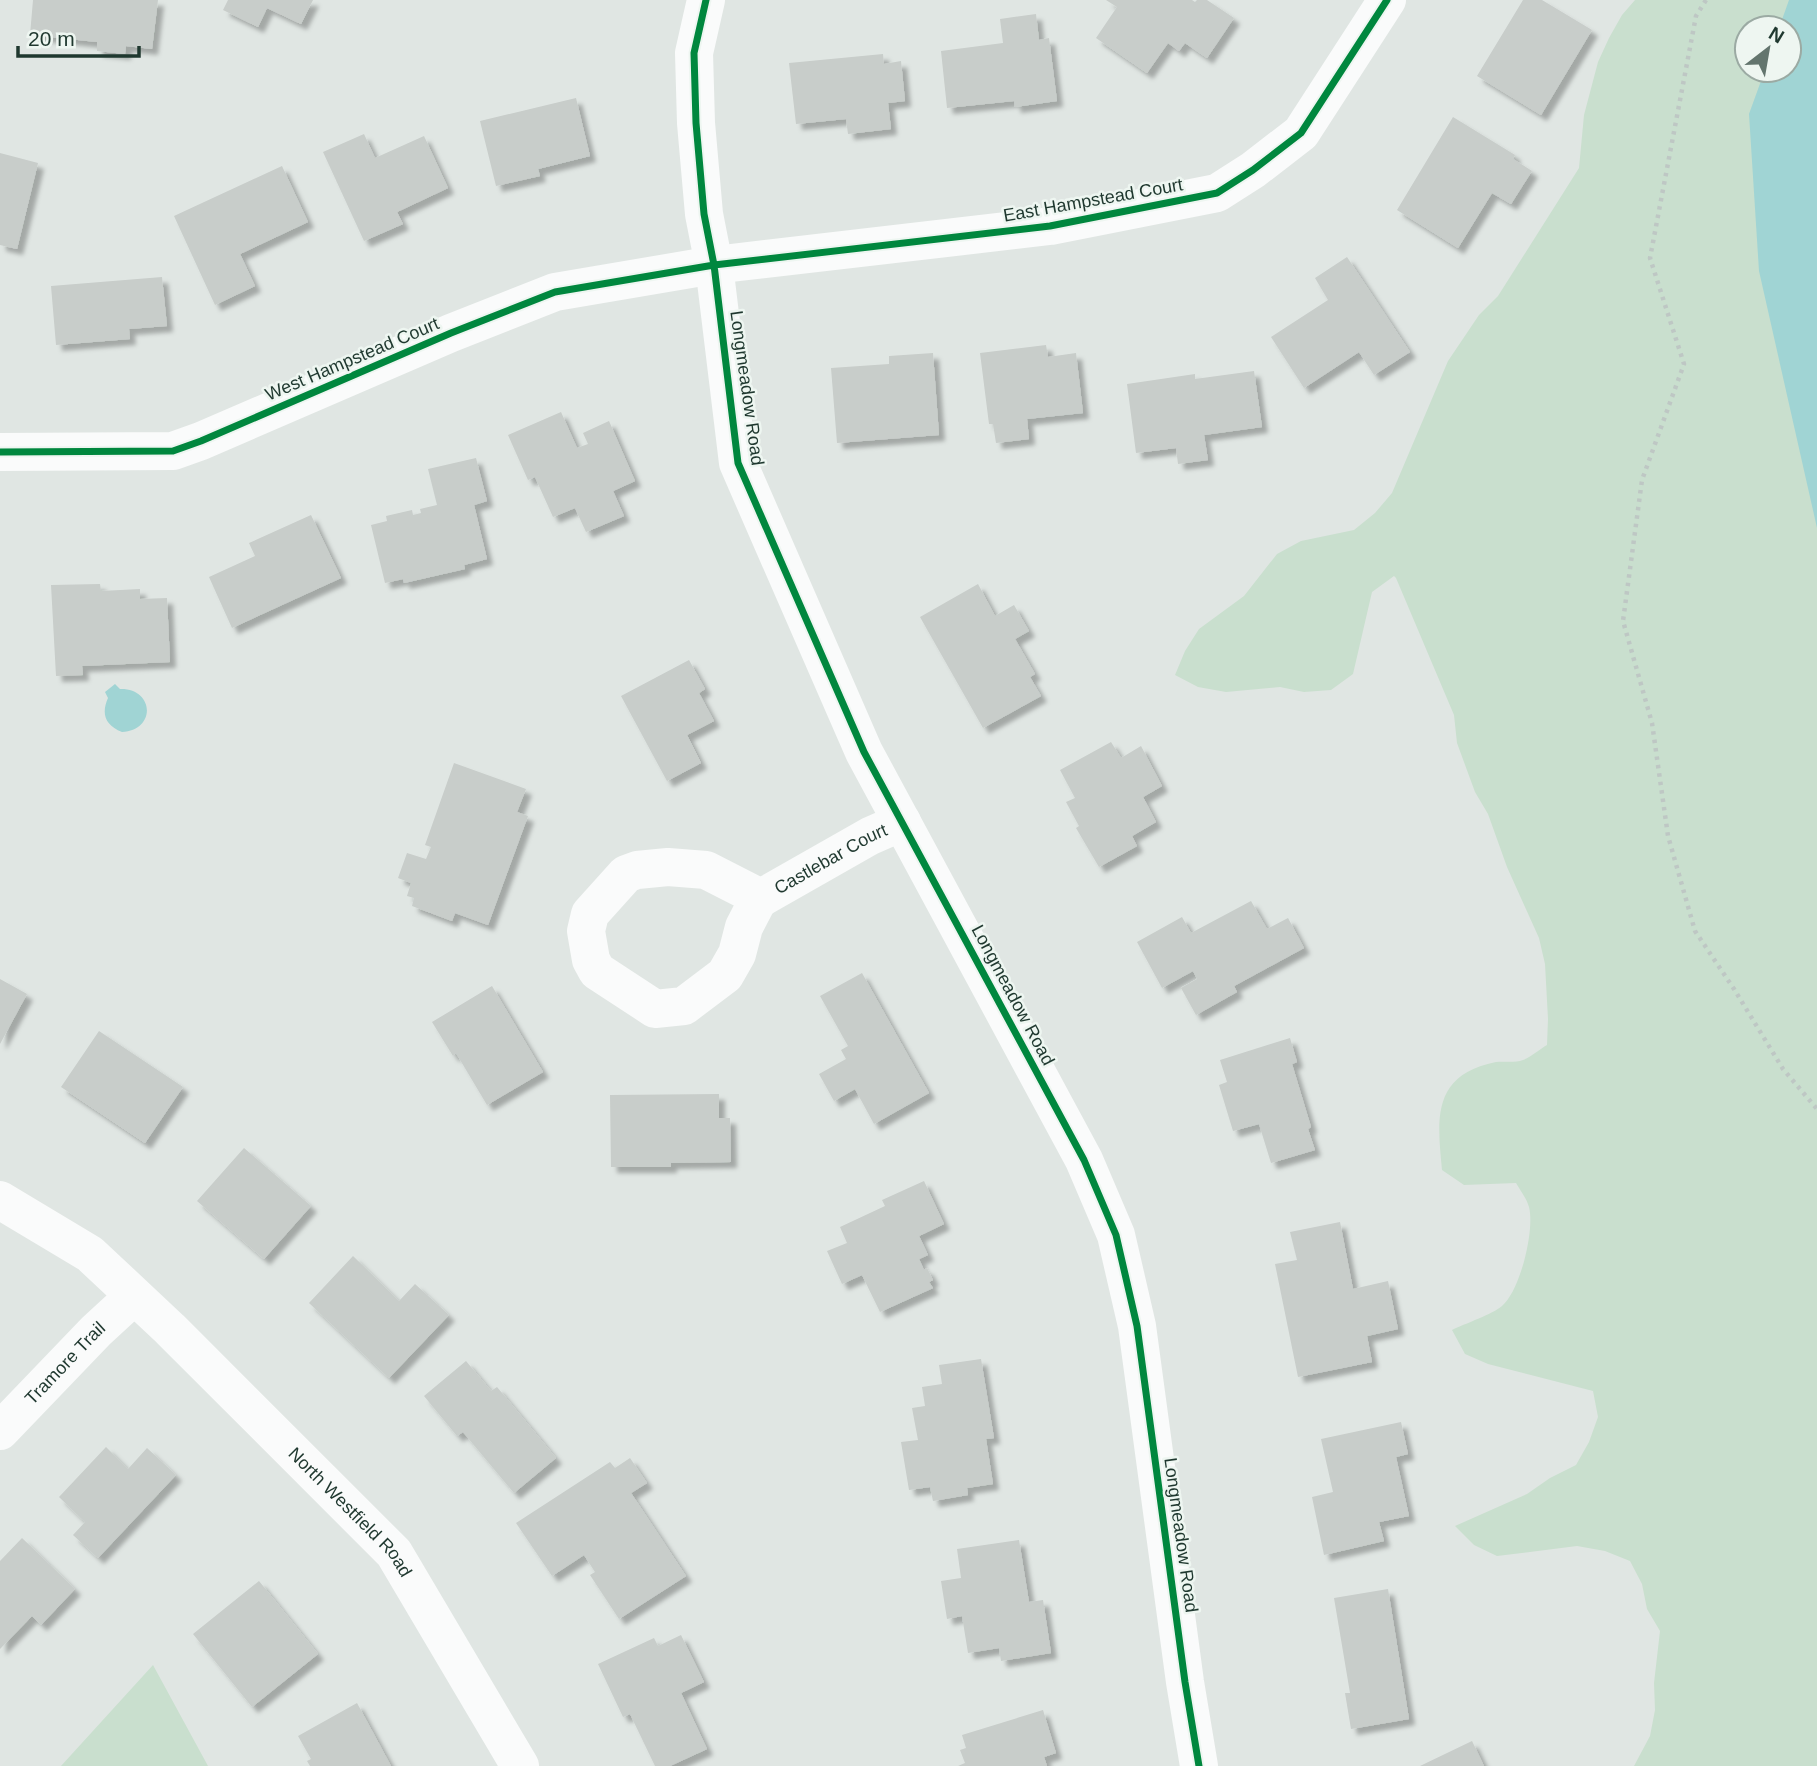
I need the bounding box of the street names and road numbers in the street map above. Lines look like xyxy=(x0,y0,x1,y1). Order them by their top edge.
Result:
street label: East Hampstead Court xyxy=(1002,174,1184,226)
street label: Longmeadow Road xyxy=(726,309,768,467)
street label: West Hampstead Court xyxy=(262,313,442,405)
street label: Castlebar Court xyxy=(771,820,890,898)
street label: Longmeadow Road xyxy=(968,921,1058,1069)
street label: Tramore Trail xyxy=(21,1318,109,1408)
street label: North Westfield Road xyxy=(285,1444,416,1581)
street label: Longmeadow Road xyxy=(1160,1456,1202,1614)

